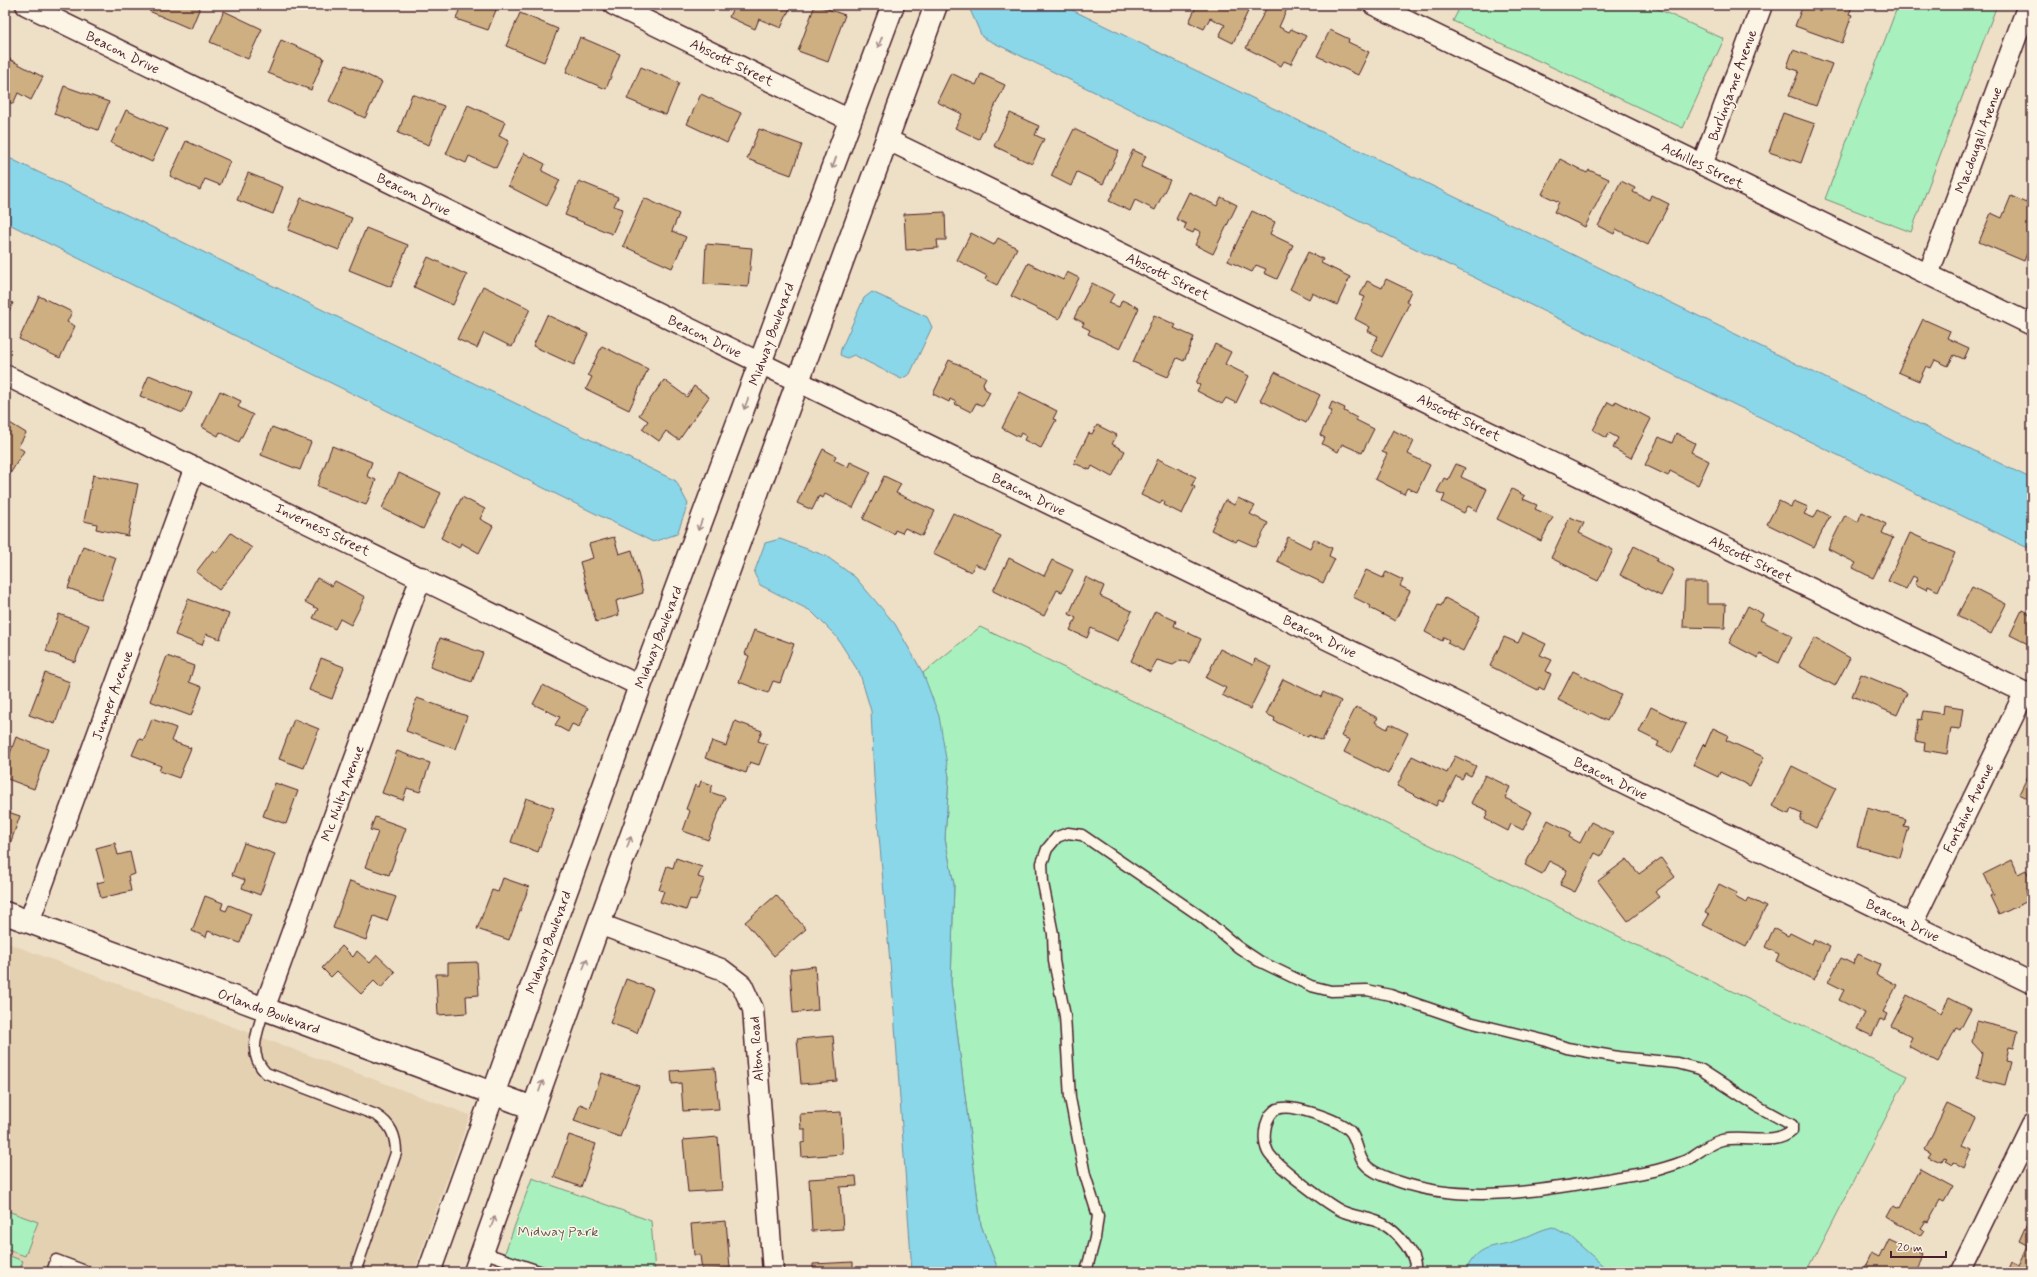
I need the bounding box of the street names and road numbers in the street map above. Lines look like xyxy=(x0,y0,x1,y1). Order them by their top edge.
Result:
street label: Beacon Drive xyxy=(83,27,162,79)
street label: Burlingame Avenue xyxy=(1704,27,1763,144)
street label: Abscott Street xyxy=(687,35,777,91)
street label: Macdougall Avenue xyxy=(1951,85,2007,196)
street label: Achilles Street xyxy=(1659,138,1747,194)
street label: Beacon Drive xyxy=(374,169,453,221)
street label: Abscott Street xyxy=(1123,249,1213,305)
street label: Midway Boulevard xyxy=(745,280,799,388)
street label: Beacon Drive xyxy=(665,311,744,363)
street label: Abscott Street xyxy=(1414,390,1504,446)
street label: Beacon Drive xyxy=(989,469,1068,521)
street label: Inverness Street xyxy=(272,499,373,561)
street label: Abscott Street xyxy=(1706,532,1796,588)
street label: Midway Boulevard xyxy=(631,584,687,691)
street label: Beacon Drive xyxy=(1280,611,1359,663)
street label: Jumper Avenue xyxy=(88,647,138,743)
street label: Mc Nulty Avenue xyxy=(317,743,369,844)
street label: Beacon Drive xyxy=(1571,753,1650,805)
street label: Fontaine Avenue xyxy=(1939,761,1998,856)
street label: Midway Boulevard xyxy=(522,888,576,996)
street label: Beacon Drive xyxy=(1863,895,1942,947)
street label: Orlando Boulevard xyxy=(215,985,322,1039)
street label: Alton Road xyxy=(746,1016,768,1082)

